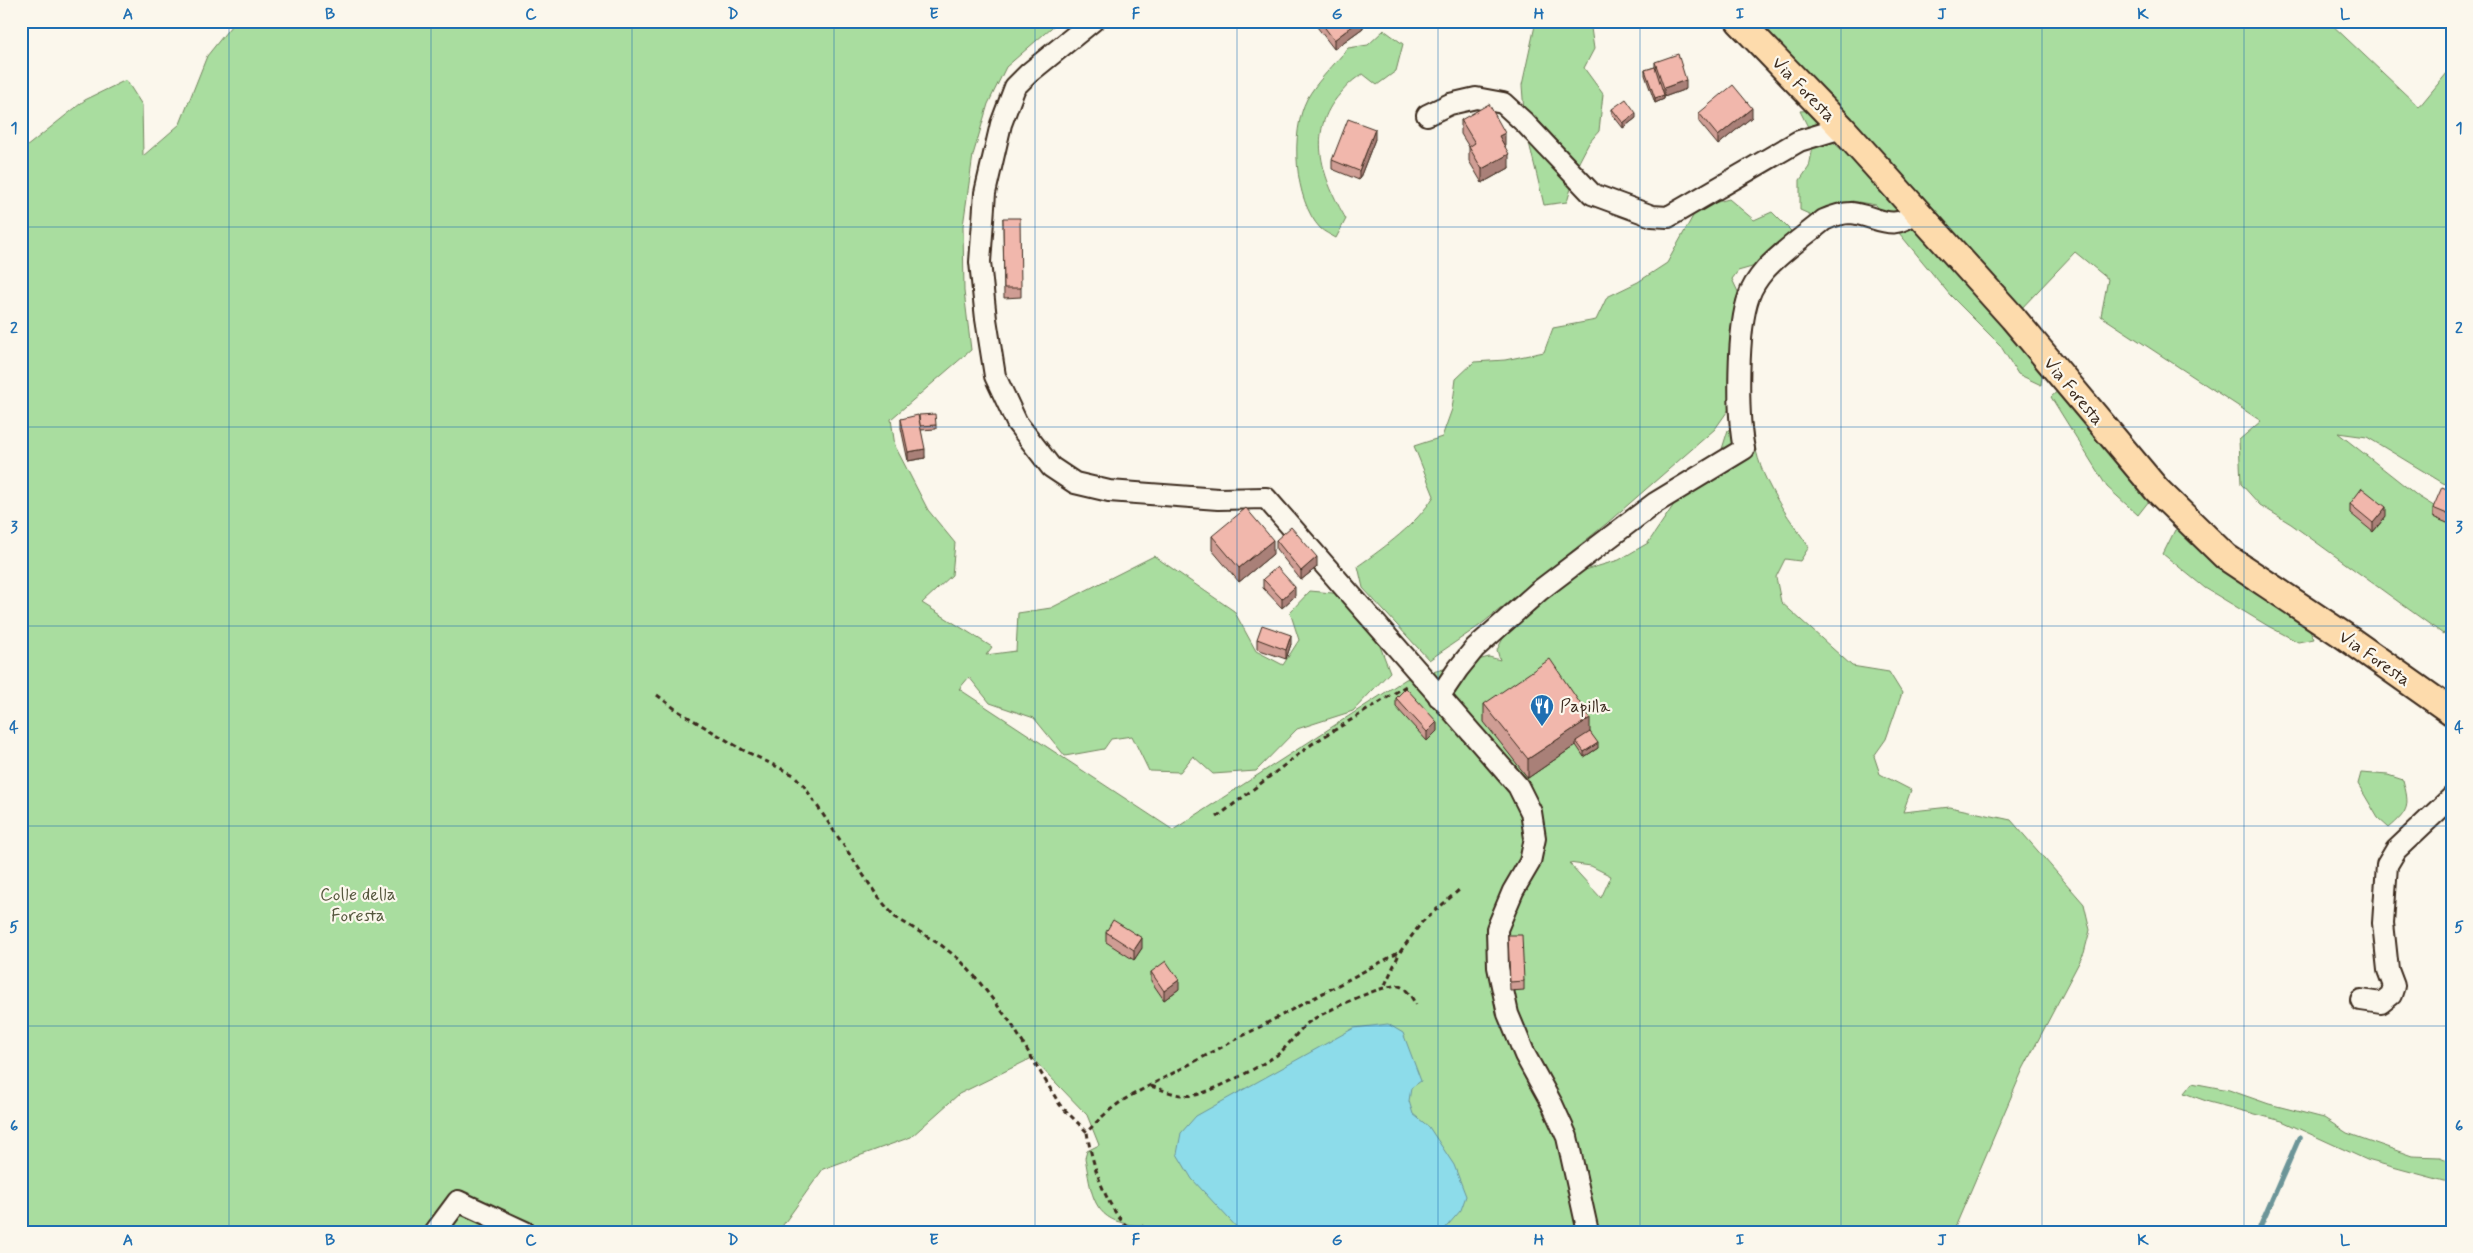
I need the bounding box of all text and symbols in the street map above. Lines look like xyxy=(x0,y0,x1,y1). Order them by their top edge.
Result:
text: A xyxy=(123,4,133,25)
text: B xyxy=(325,4,335,25)
text: C xyxy=(525,4,537,25)
text: D xyxy=(727,4,739,25)
text: E xyxy=(929,4,939,25)
text: F xyxy=(1132,4,1141,25)
text: G xyxy=(1332,4,1343,25)
text: H xyxy=(1534,4,1545,25)
text: I xyxy=(1736,4,1745,25)
text: J xyxy=(1937,4,1947,25)
text: K xyxy=(2137,4,2149,25)
text: L xyxy=(2340,4,2351,25)
street label: Via Foresta xyxy=(1766,52,1841,128)
text: 1 xyxy=(10,118,18,139)
text: 1 xyxy=(2455,118,2463,139)
text: 2 xyxy=(10,318,18,339)
text: 2 xyxy=(2455,318,2463,339)
street label: Via Foresta xyxy=(2038,352,2109,431)
text: 3 xyxy=(10,517,18,538)
text: 3 xyxy=(2455,517,2463,538)
street label: Via Foresta xyxy=(2334,625,2415,692)
restaurant icon: Papilla xyxy=(1529,693,1555,727)
place label: Papilla xyxy=(1560,695,1611,719)
text: 4 xyxy=(9,717,19,738)
text: 4 xyxy=(2454,717,2464,738)
park label: Colle della Foresta xyxy=(320,883,396,928)
text: 5 xyxy=(9,917,19,938)
text: 5 xyxy=(2454,917,2464,938)
text: 6 xyxy=(10,1116,18,1137)
text: 6 xyxy=(2455,1116,2463,1137)
text: A xyxy=(123,1230,133,1251)
text: B xyxy=(325,1230,335,1251)
text: C xyxy=(525,1230,537,1251)
text: D xyxy=(727,1230,739,1251)
text: E xyxy=(929,1230,939,1251)
text: F xyxy=(1132,1230,1141,1251)
text: G xyxy=(1332,1230,1343,1251)
text: H xyxy=(1534,1230,1545,1251)
text: I xyxy=(1736,1230,1745,1251)
text: J xyxy=(1937,1230,1947,1251)
text: K xyxy=(2137,1230,2149,1251)
text: L xyxy=(2340,1230,2351,1251)

